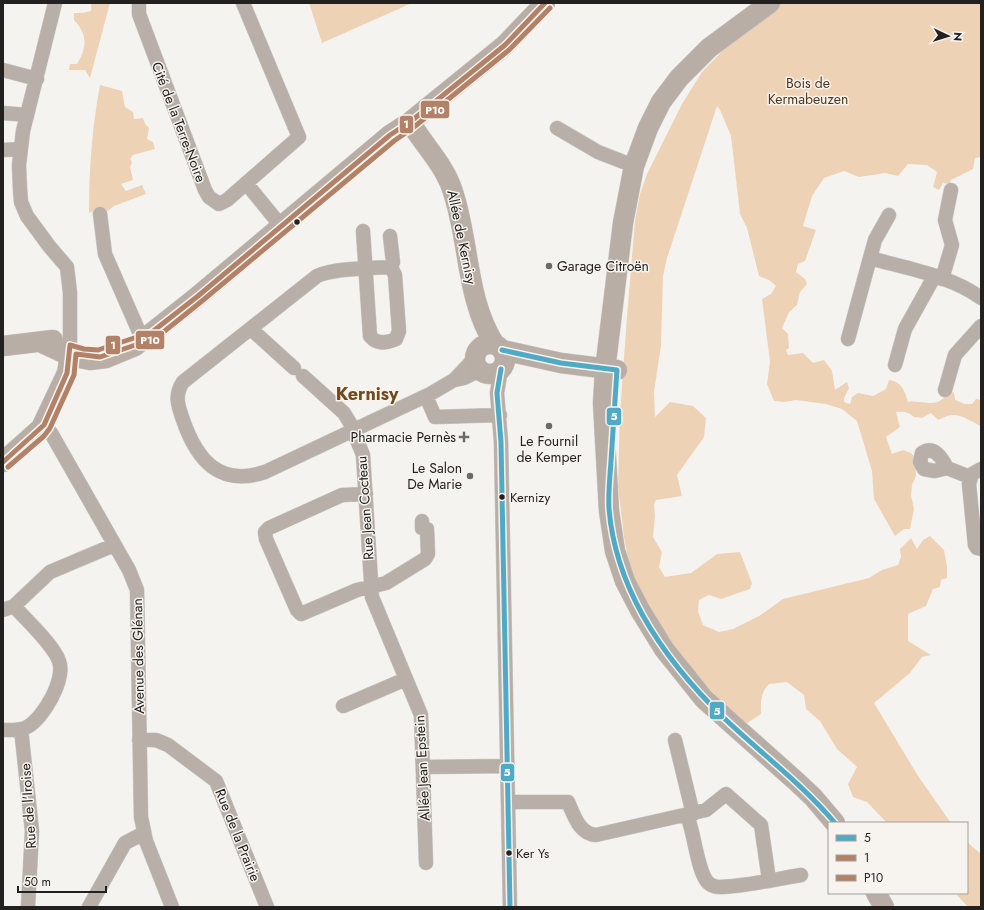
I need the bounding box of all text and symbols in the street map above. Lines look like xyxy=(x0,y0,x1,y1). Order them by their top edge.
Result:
north arrow xyxy=(928,16,968,56)
text: N xyxy=(950,32,966,42)
street label: Cité de la Terre-Noire xyxy=(147,59,211,185)
park label: Bois de Kermabeuzen xyxy=(768,73,848,109)
line badge: P10 xyxy=(420,100,450,119)
text: P10 xyxy=(425,102,445,118)
line badge: 1 xyxy=(399,115,414,134)
text: 1 xyxy=(403,116,409,132)
street label: Allée de Kernisy xyxy=(442,188,482,287)
unlabelled marker xyxy=(292,217,302,227)
place label: Garage Citroën xyxy=(557,256,649,276)
marker: Garage Citroën xyxy=(544,261,554,271)
line badge: P10 xyxy=(135,330,165,350)
text: P10 xyxy=(140,332,160,348)
line badge: 1 xyxy=(105,335,121,355)
text: 1 xyxy=(110,337,116,353)
district label: Kernisy xyxy=(336,381,399,407)
line badge: 5 xyxy=(606,407,622,426)
text: 5 xyxy=(610,408,618,424)
marker: Le Fournil de Kemper xyxy=(544,421,554,431)
place label: Pharmacie Pernès xyxy=(351,427,456,447)
place label: Le Fournil de Kemper xyxy=(516,431,582,467)
marker: Pharmacie Pernès xyxy=(459,432,469,442)
street label: Rue Jean Cocteau xyxy=(351,455,379,561)
place label: Le Salon De Marie xyxy=(407,458,462,494)
marker: Le Salon De Marie xyxy=(465,471,475,481)
place label: Kernizy xyxy=(510,488,550,507)
marker: Kernizy xyxy=(497,492,507,502)
street label: Avenue des Glénan xyxy=(127,598,149,714)
line badge: 5 xyxy=(709,701,725,720)
text: 5 xyxy=(713,703,721,719)
street label: Allée Jean Epstein xyxy=(409,715,435,821)
street label: Rue de l'Iroise xyxy=(15,763,41,849)
line badge: 5 xyxy=(500,763,515,782)
text: 5 xyxy=(503,764,511,780)
street label: Rue de la Prairie xyxy=(210,786,266,884)
legend xyxy=(828,822,968,894)
text: 5 xyxy=(864,829,871,847)
place label: Ker Ys xyxy=(516,844,549,863)
marker: Ker Ys xyxy=(504,848,514,858)
text: 1 xyxy=(864,849,869,867)
scale bar xyxy=(18,868,106,894)
text: P10 xyxy=(864,869,883,887)
text: 50 m xyxy=(24,873,51,891)

